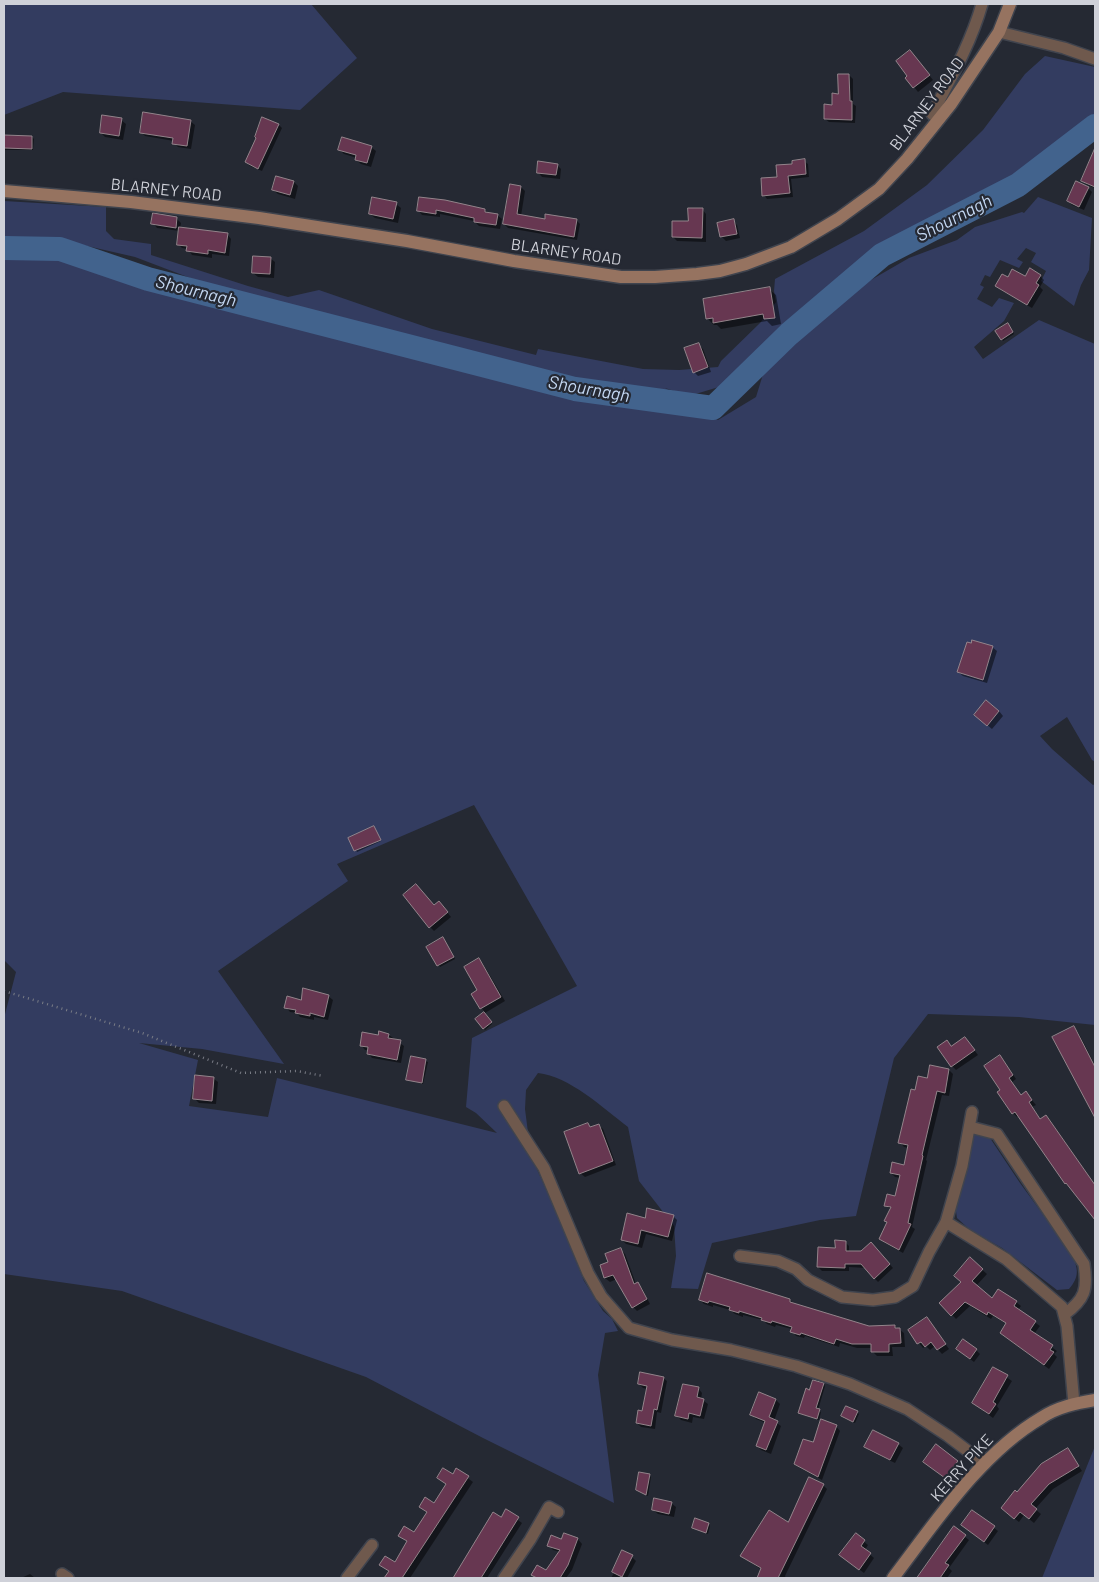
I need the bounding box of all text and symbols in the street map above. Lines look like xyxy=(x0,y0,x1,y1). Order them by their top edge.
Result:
street label: BLARNEY ROAD xyxy=(886,54,968,154)
street label: BLARNEY ROAD xyxy=(110,175,222,205)
water label: Shournagh xyxy=(912,190,996,246)
street label: BLARNEY ROAD xyxy=(510,235,622,269)
water label: Shournagh xyxy=(153,271,239,311)
water label: Shournagh xyxy=(547,371,631,407)
street label: KERRY PIKE xyxy=(927,1430,997,1506)

